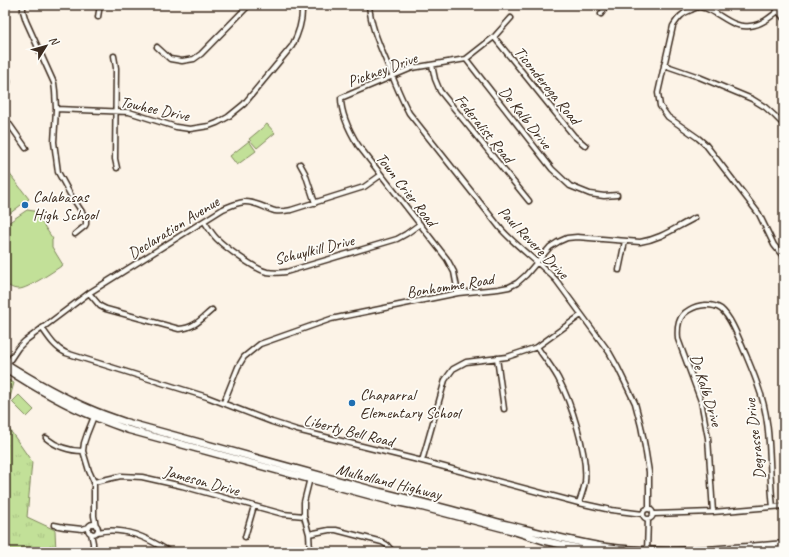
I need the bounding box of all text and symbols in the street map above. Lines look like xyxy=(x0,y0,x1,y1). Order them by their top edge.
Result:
north arrow xyxy=(26,26,66,66)
text: N xyxy=(46,33,63,49)
street label: Ticonderoga Road xyxy=(510,42,587,131)
street label: Pickney Drive xyxy=(345,48,421,92)
street label: De Kalb Drive xyxy=(494,82,557,154)
street label: Federalist Road xyxy=(450,90,520,169)
street label: Towhee Drive xyxy=(119,92,193,126)
street label: Town Crier Road xyxy=(371,149,443,233)
place label: Calabasas High School xyxy=(33,187,100,225)
street label: Declaration Avenue xyxy=(124,191,224,264)
marker: Calabasas High School xyxy=(20,200,30,210)
street label: Paul Revere Drive xyxy=(494,202,574,285)
street label: Schuylkill Drive xyxy=(272,230,358,269)
street label: Bonhomme Road xyxy=(405,269,498,303)
street label: De Kalb Drive xyxy=(686,352,727,430)
place label: Chaparral Elementary School xyxy=(360,385,463,423)
street label: Degrasse Drive xyxy=(740,396,770,480)
marker: Chaparral Elementary School xyxy=(347,398,357,408)
street label: Liberty Bell Road xyxy=(302,410,398,452)
street label: Mulholland Highway xyxy=(334,459,445,505)
street label: Jameson Drive xyxy=(161,461,243,501)

